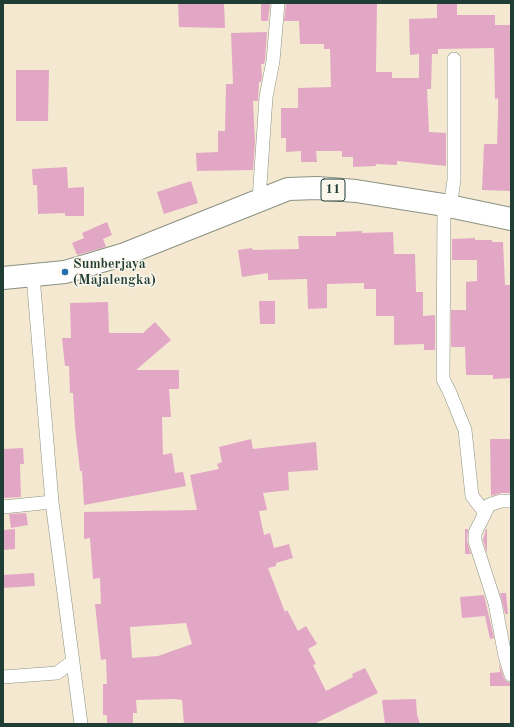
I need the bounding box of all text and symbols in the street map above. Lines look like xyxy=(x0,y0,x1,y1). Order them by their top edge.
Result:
road number: 11 xyxy=(321,179,345,201)
place label: Sumberjaya (Majalengka) xyxy=(73,256,156,288)
marker: Sumberjaya (Majalengka) xyxy=(60,267,70,277)

